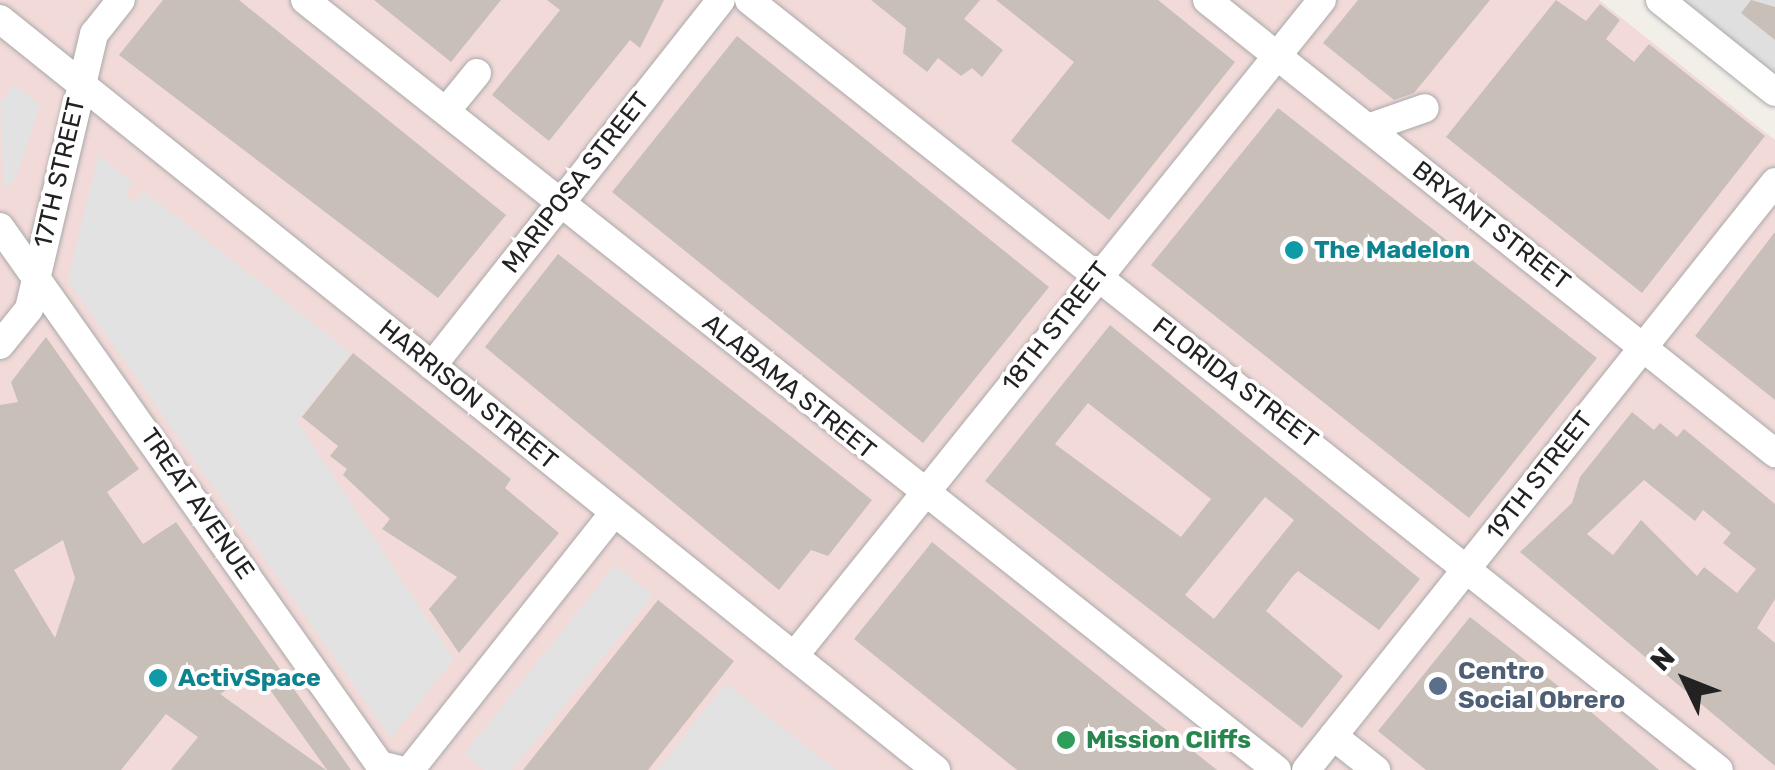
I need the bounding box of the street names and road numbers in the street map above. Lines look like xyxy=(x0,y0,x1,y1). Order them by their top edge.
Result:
street label: MARIPOSA STREET xyxy=(496,86,656,280)
street label: 17TH STREET xyxy=(28,95,92,251)
street label: BRYANT STREET xyxy=(1406,155,1576,297)
street label: 18TH STREET xyxy=(996,256,1116,398)
street label: ALABAMA STREET xyxy=(696,308,882,466)
street label: FLORIDA STREET xyxy=(1146,311,1324,455)
street label: HARRISON STREET xyxy=(373,314,563,476)
street label: 19TH STREET xyxy=(1480,406,1600,546)
street label: TREAT AVENUE xyxy=(133,422,261,586)

